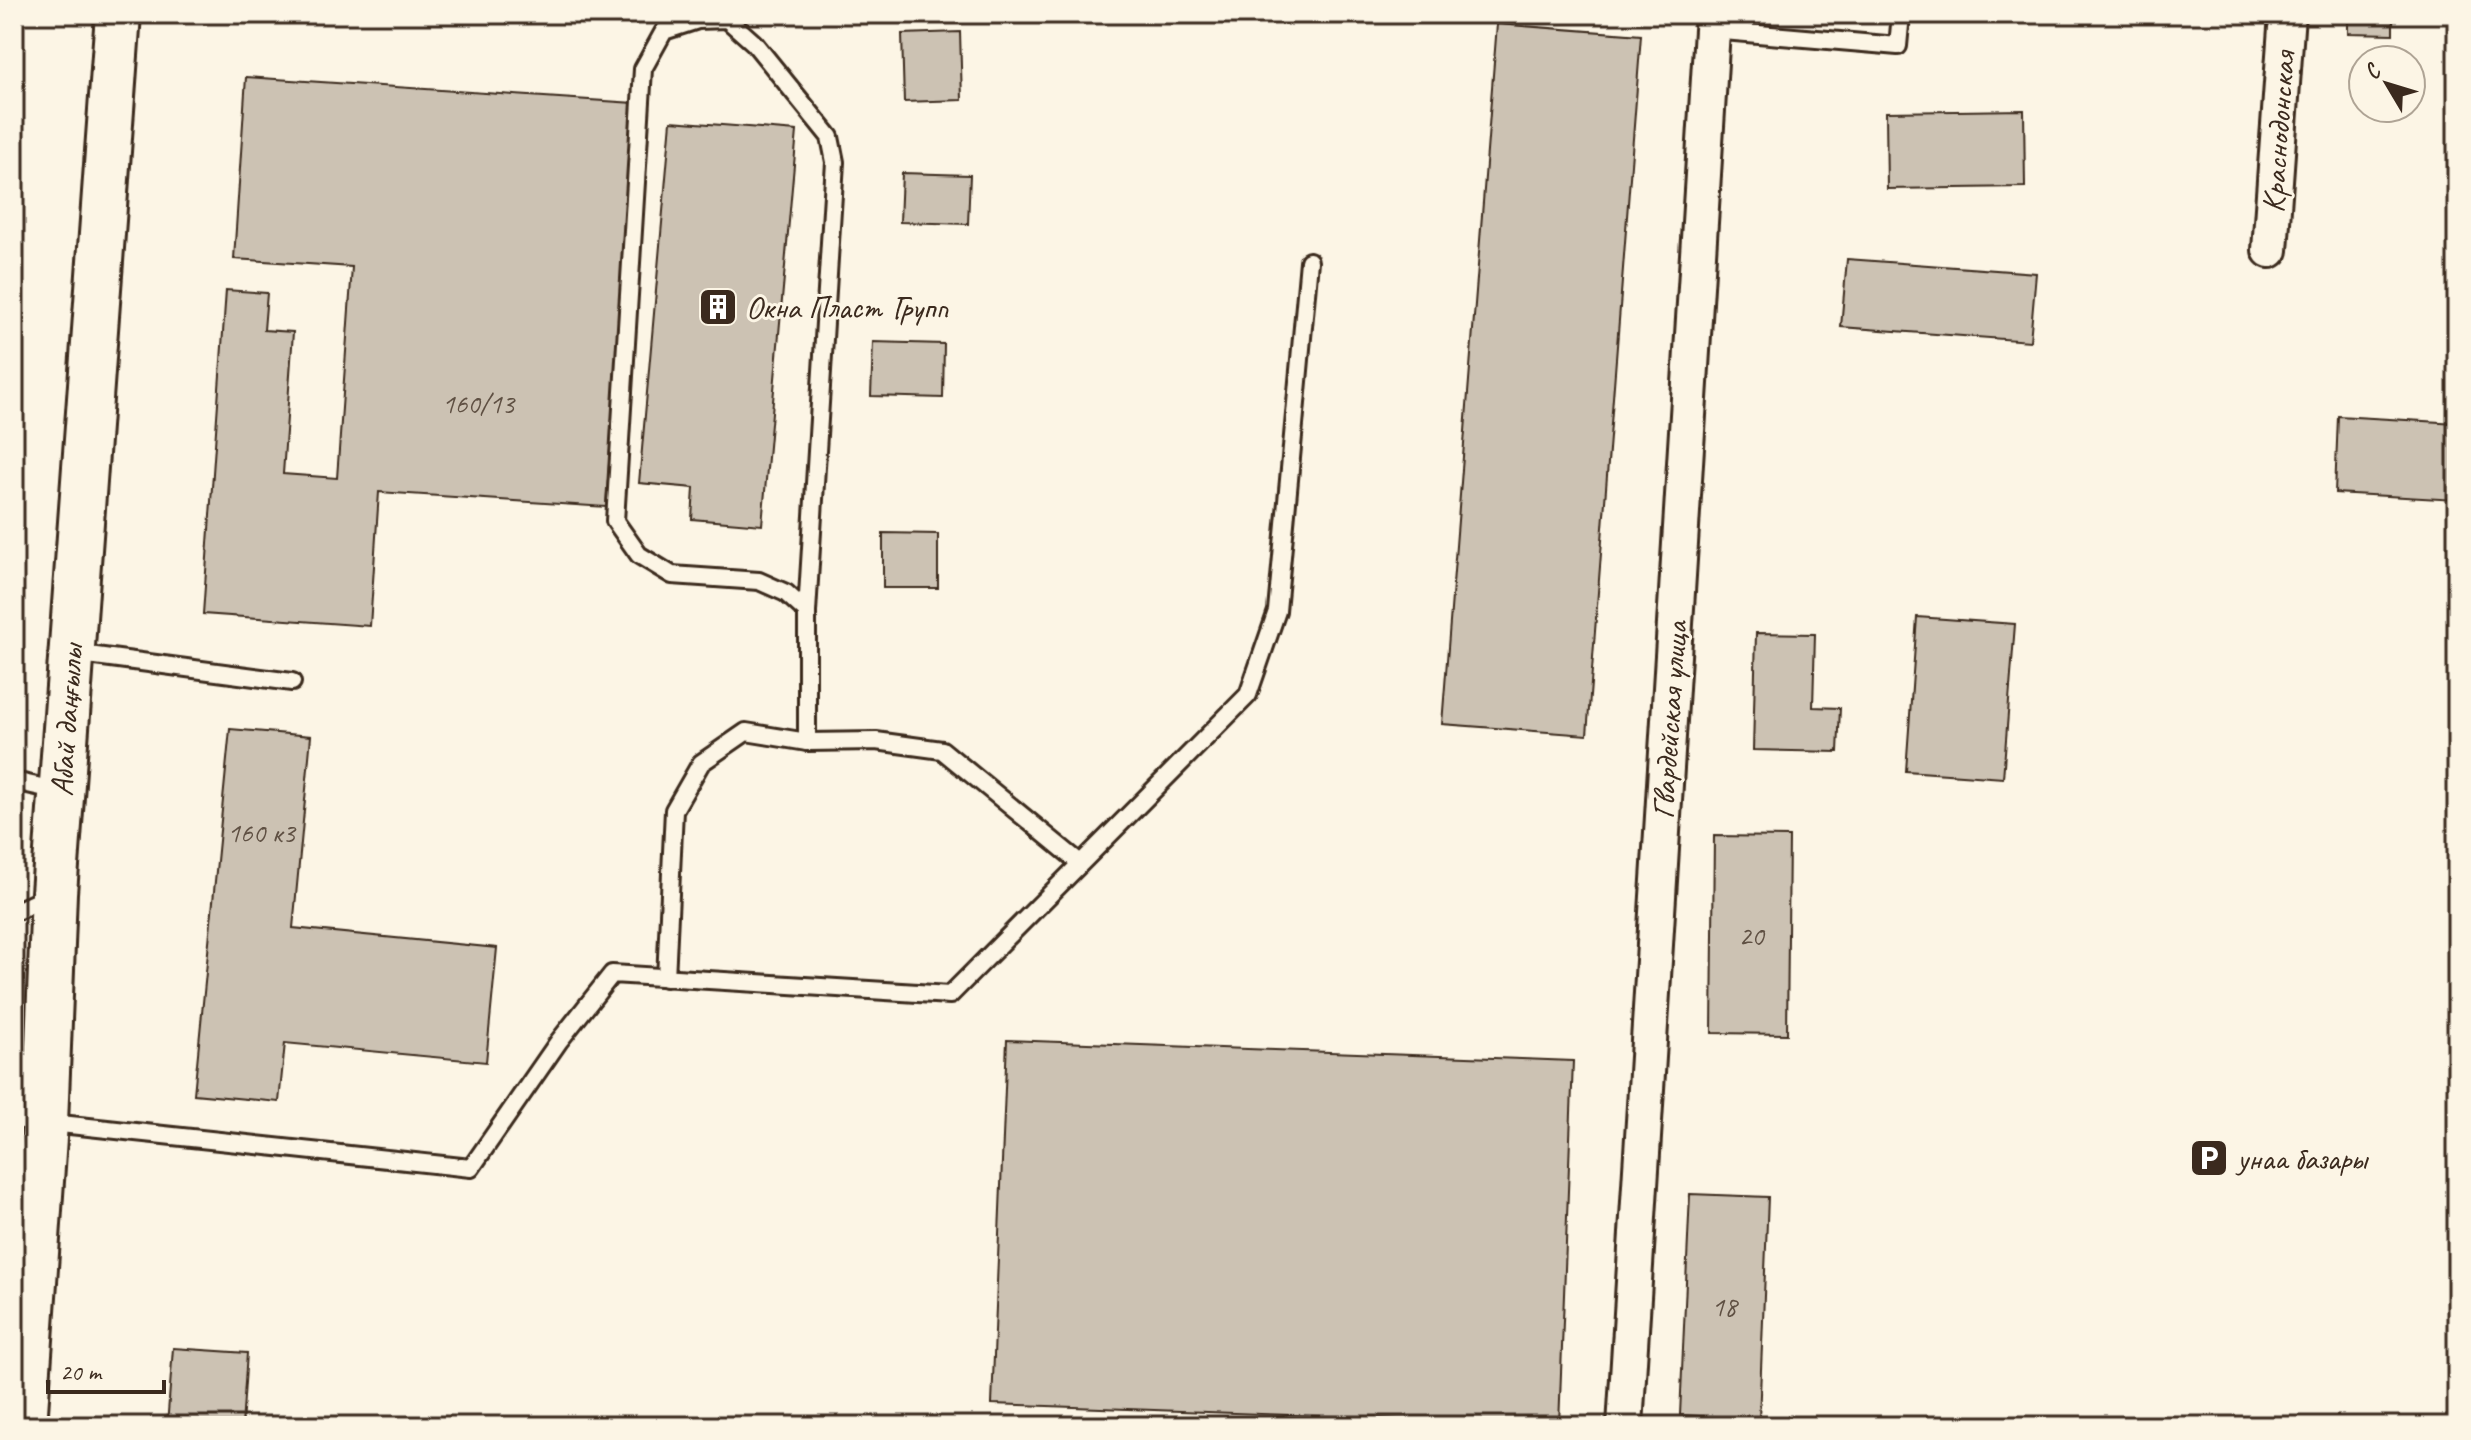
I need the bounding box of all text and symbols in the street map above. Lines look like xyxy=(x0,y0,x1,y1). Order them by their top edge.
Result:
north arrow xyxy=(2347,44,2427,124)
street label: Краснодонская xyxy=(2252,48,2305,214)
text: С xyxy=(2358,57,2388,85)
building icon: Окна Пласт Групп xyxy=(697,286,739,328)
place label: Окна Пласт Групп xyxy=(746,287,949,328)
house number: 160/13 xyxy=(442,386,517,421)
street label: Гвардейская улица xyxy=(1642,618,1697,820)
street label: Абай даңғылы xyxy=(41,641,92,797)
house number: 160 к3 xyxy=(227,815,297,850)
house number: 20 xyxy=(1738,918,1766,953)
parking icon: унаа базары xyxy=(2188,1137,2230,1179)
place label: унаа базары xyxy=(2235,1138,2369,1179)
house number: 18 xyxy=(1711,1289,1739,1324)
scale bar xyxy=(48,1344,164,1394)
text: 20 m xyxy=(60,1357,103,1387)

